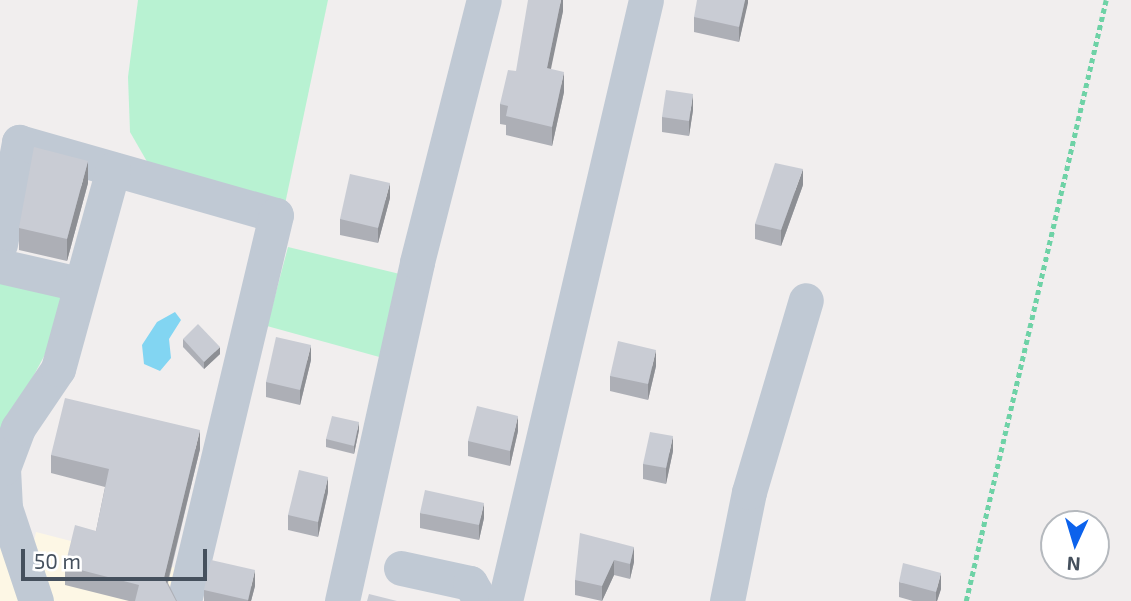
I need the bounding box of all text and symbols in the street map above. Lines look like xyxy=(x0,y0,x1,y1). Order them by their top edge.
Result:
north arrow xyxy=(1040,510,1110,580)
scale bar xyxy=(24,534,210,578)
text: 50 m xyxy=(34,548,81,573)
text: N xyxy=(1066,553,1081,576)

